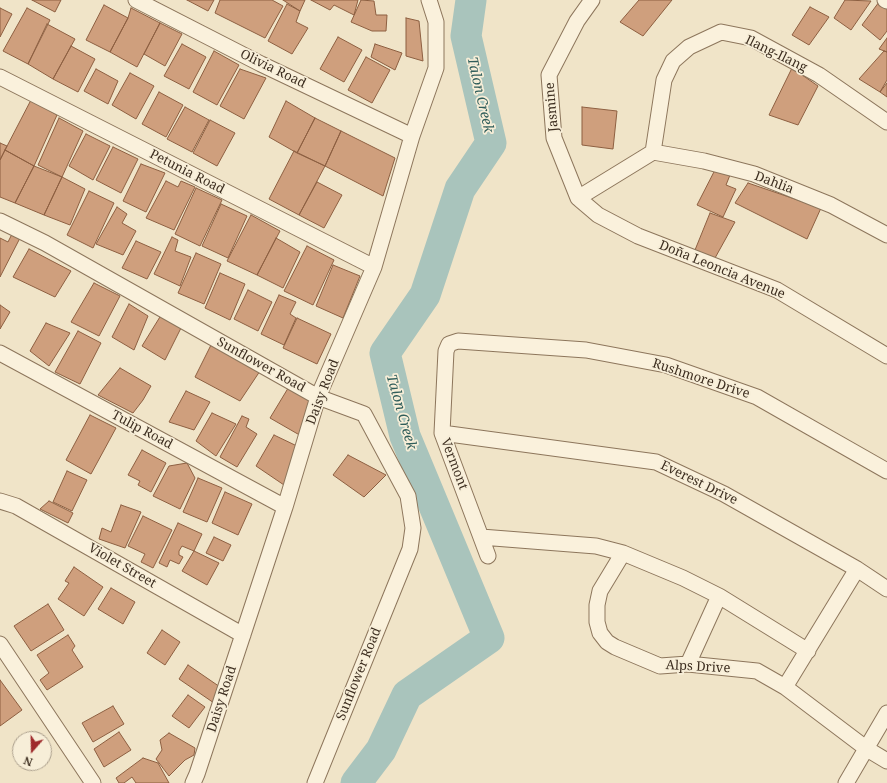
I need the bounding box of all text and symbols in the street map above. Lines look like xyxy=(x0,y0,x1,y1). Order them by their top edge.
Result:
street label: Ilang-Ilang xyxy=(742,32,810,76)
street label: Olivia Road xyxy=(237,46,309,92)
water label: Talon Creek xyxy=(463,55,497,135)
street label: Jasmine xyxy=(542,82,562,132)
street label: Petunia Road xyxy=(147,146,227,198)
street label: Dahlia xyxy=(752,168,796,198)
street label: Doña Leoncia Avenue xyxy=(657,238,787,302)
street label: Sunflower Road xyxy=(214,334,308,396)
street label: Rushmore Drive xyxy=(650,356,752,402)
street label: Daisy Road xyxy=(303,357,343,427)
water label: Talon Creek xyxy=(382,372,420,452)
street label: Tulip Road xyxy=(109,407,175,453)
street label: Vermont xyxy=(437,436,471,492)
street label: Everest Drive xyxy=(658,458,740,508)
street label: Violet Street xyxy=(85,540,159,592)
street label: Sunflower Road xyxy=(333,625,385,723)
street label: Alps Drive xyxy=(665,658,731,676)
street label: Daisy Road xyxy=(204,664,240,734)
north arrow xyxy=(12,731,52,771)
text: N xyxy=(21,753,35,770)

